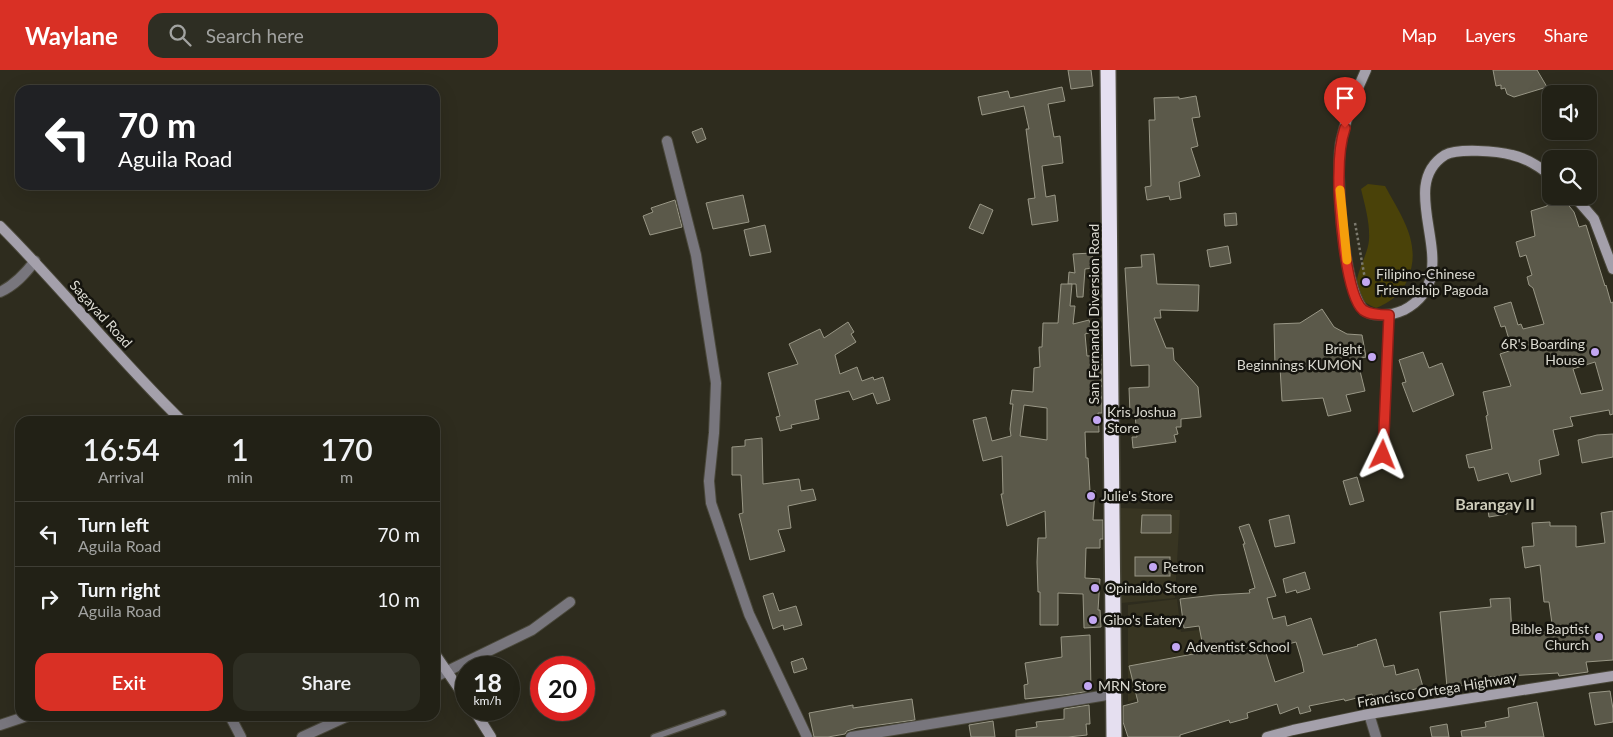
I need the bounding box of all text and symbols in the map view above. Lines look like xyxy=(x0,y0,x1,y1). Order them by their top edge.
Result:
search box xyxy=(148,13,498,58)
text: Waylane xyxy=(25,21,118,50)
icon: search xyxy=(166,21,194,49)
text: Search here xyxy=(206,24,304,47)
text: Map xyxy=(1401,24,1437,46)
text: Layers xyxy=(1465,24,1516,46)
text: Share xyxy=(1544,24,1588,46)
pin xyxy=(1324,77,1366,128)
icon: arrive xyxy=(1331,84,1359,112)
map controls xyxy=(1542,85,1597,205)
button: sound xyxy=(1542,85,1597,140)
text: 70 m xyxy=(118,103,196,145)
icon: left xyxy=(35,105,100,170)
text: Aguila Road xyxy=(118,145,232,172)
button: search xyxy=(1542,150,1597,205)
street label: San Fernando Diversion Road xyxy=(1085,224,1102,404)
place label: Filipino-Chinese Friendship Pagoda xyxy=(1376,265,1489,298)
street label: Sagayad Road xyxy=(67,276,136,351)
marker: Filipino-Chinese Friendship Pagoda xyxy=(1360,276,1372,288)
place label: 6R's Boarding House xyxy=(1501,335,1585,368)
place label: Bright Beginnings KUMON xyxy=(1237,340,1362,373)
marker: 6R's Boarding House xyxy=(1589,346,1601,358)
marker: Bright Beginnings KUMON xyxy=(1366,351,1378,363)
place label: Kris Joshua Store xyxy=(1107,403,1176,436)
marker: Kris Joshua Store xyxy=(1091,414,1103,426)
position arrow xyxy=(1356,428,1408,480)
text: 16:54 xyxy=(82,431,160,467)
text: 1 xyxy=(231,431,249,467)
text: 170 xyxy=(320,431,373,467)
text: Arrival xyxy=(98,467,144,486)
text: min xyxy=(227,467,253,486)
text: m xyxy=(340,467,353,486)
place label: Julie's Store xyxy=(1101,487,1173,504)
marker: Julie's Store xyxy=(1085,490,1097,502)
district label: Barangay II xyxy=(1455,494,1535,513)
text: Turn left xyxy=(78,513,149,536)
icon: left xyxy=(35,520,63,548)
text: 70 m xyxy=(377,523,420,546)
text: Aguila Road xyxy=(78,536,161,555)
place label: Petron xyxy=(1163,558,1204,575)
marker: Petron xyxy=(1147,561,1159,573)
text: Turn right xyxy=(78,578,160,601)
place label: Opinaldo Store xyxy=(1105,579,1197,596)
marker: Opinaldo Store xyxy=(1089,582,1101,594)
icon: right xyxy=(35,585,63,613)
text: 10 m xyxy=(377,588,420,611)
text: Aguila Road xyxy=(78,601,161,620)
place label: Gibo's Eatery xyxy=(1103,611,1185,628)
marker: Gibo's Eatery xyxy=(1087,614,1099,626)
place label: Bible Baptist Church xyxy=(1511,620,1589,653)
marker: Bible Baptist Church xyxy=(1593,631,1605,643)
place label: Adventist School xyxy=(1186,638,1290,655)
marker: Adventist School xyxy=(1170,641,1182,653)
button: Exit xyxy=(35,653,223,711)
button: Share xyxy=(233,653,420,711)
speed limit sign: 20 xyxy=(530,656,595,721)
text: 18 xyxy=(473,667,502,697)
street label: Francisco Ortega Highway xyxy=(1356,668,1519,711)
place label: MRN Store xyxy=(1098,677,1166,694)
marker: MRN Store xyxy=(1082,680,1094,692)
text: km/h xyxy=(473,693,502,708)

